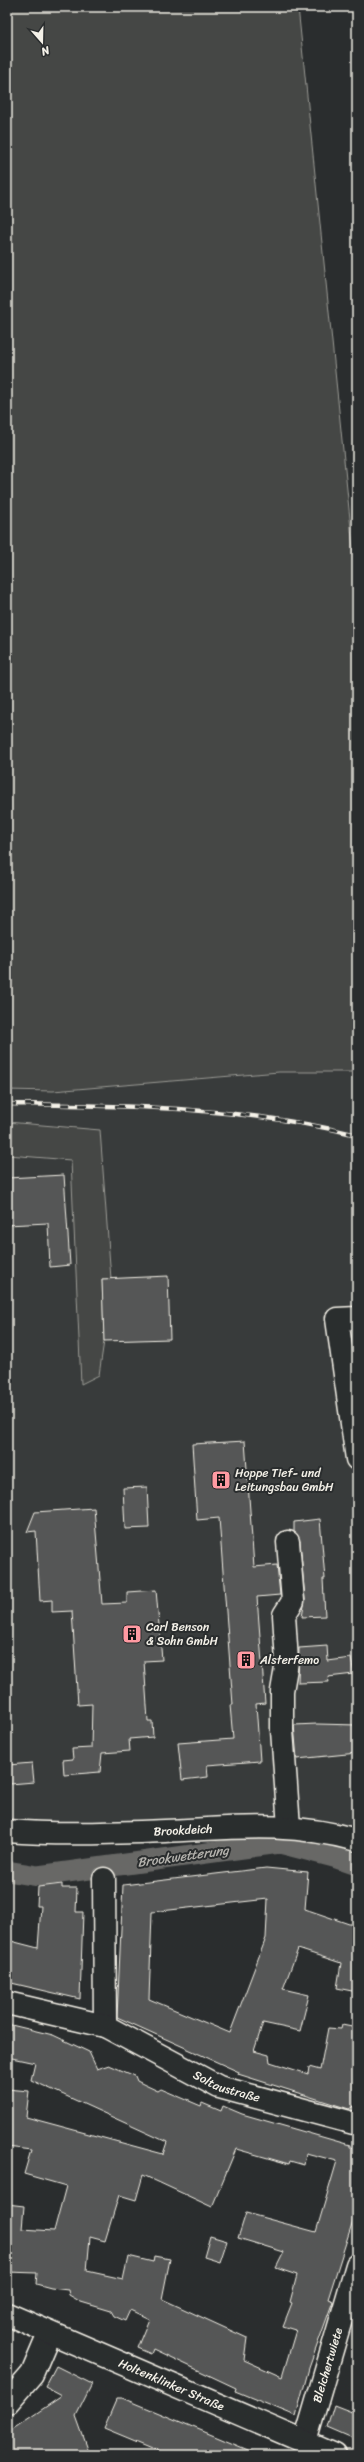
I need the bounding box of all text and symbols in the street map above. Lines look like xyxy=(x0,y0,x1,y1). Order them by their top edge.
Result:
north arrow xyxy=(22,22,62,62)
text: N xyxy=(38,40,53,61)
place label: Hoppe Tief- und Leitungsbau GmbH xyxy=(235,1462,334,1498)
building icon: Hoppe Tief- und Leitungsbau GmbH xyxy=(210,1469,232,1491)
place label: Carl Benson & Sohn GmbH xyxy=(146,1616,219,1652)
building icon: Carl Benson & Sohn GmbH xyxy=(121,1623,143,1645)
building icon: Alsterfemo xyxy=(235,1649,257,1671)
place label: Alsterfemo xyxy=(259,1649,319,1671)
street label: Brookdeich xyxy=(153,1818,213,1842)
water label: Brookwetterung xyxy=(136,1838,232,1874)
street label: Soltaustraße xyxy=(189,2064,263,2109)
street label: Bleichertwiete xyxy=(306,2325,349,2406)
street label: Holtenklinker Straße xyxy=(115,2352,228,2417)

